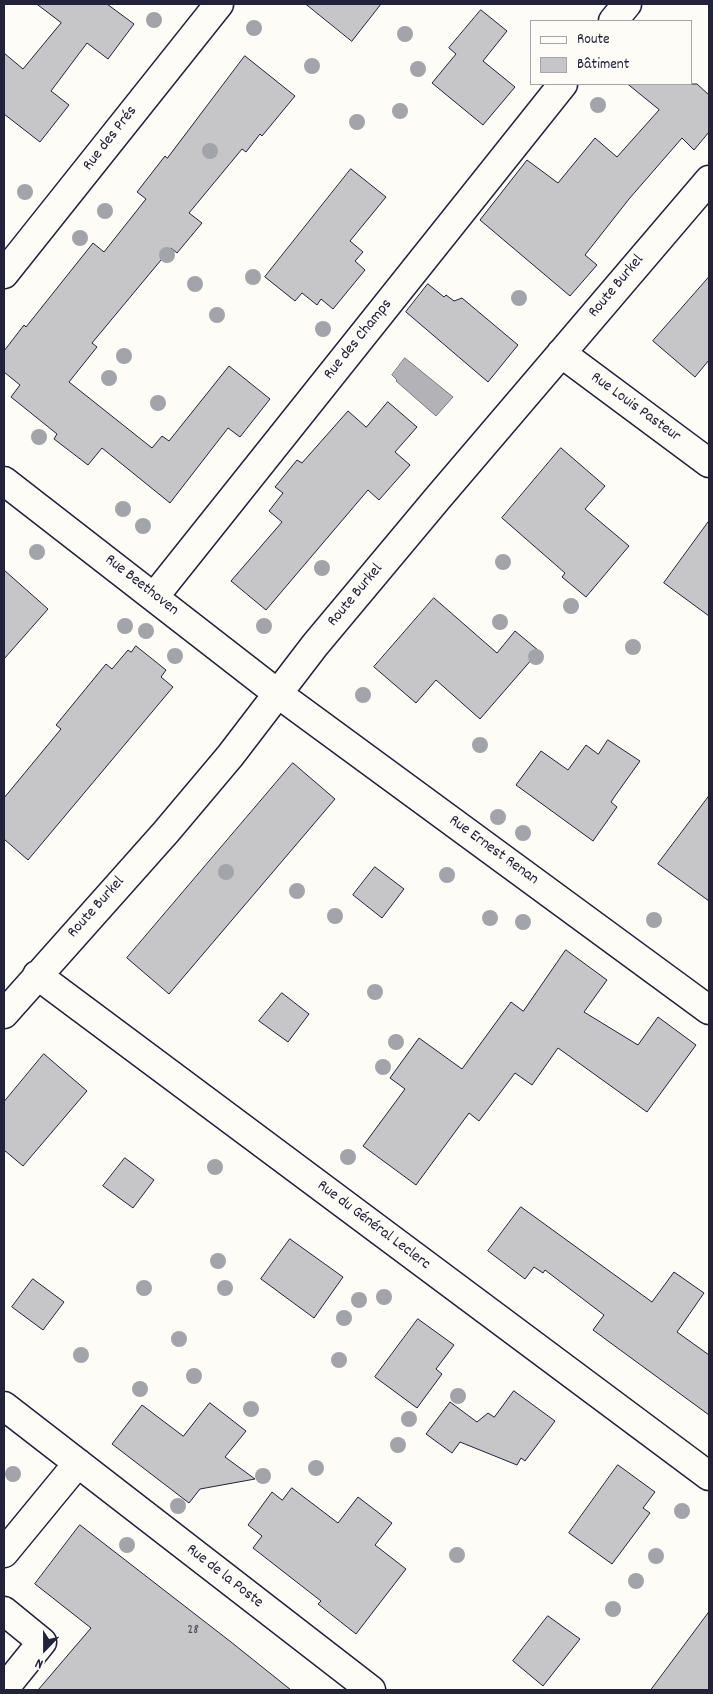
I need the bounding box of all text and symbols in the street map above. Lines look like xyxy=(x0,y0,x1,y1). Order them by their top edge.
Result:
legend xyxy=(530,20,693,85)
text: Route xyxy=(577,29,610,51)
text: Bâtiment xyxy=(577,54,629,76)
street label: Rue des Prés xyxy=(80,103,142,175)
street label: Route Burkel xyxy=(585,252,649,322)
street label: Rue des Champs xyxy=(321,296,397,384)
street label: Rue Louis Pasteur xyxy=(586,369,684,447)
street label: Rue Beethoven xyxy=(100,551,182,621)
street label: Route Burkel xyxy=(324,561,388,631)
street label: Rue Ernest Renan xyxy=(444,812,542,890)
street label: Route Burkel xyxy=(64,873,130,943)
street label: Rue du Général Leclerc xyxy=(313,1177,433,1275)
street label: Rue de la Poste xyxy=(182,1541,266,1613)
house number: 28 xyxy=(187,1623,199,1639)
north arrow xyxy=(20,1624,70,1674)
text: N xyxy=(32,1652,46,1673)

